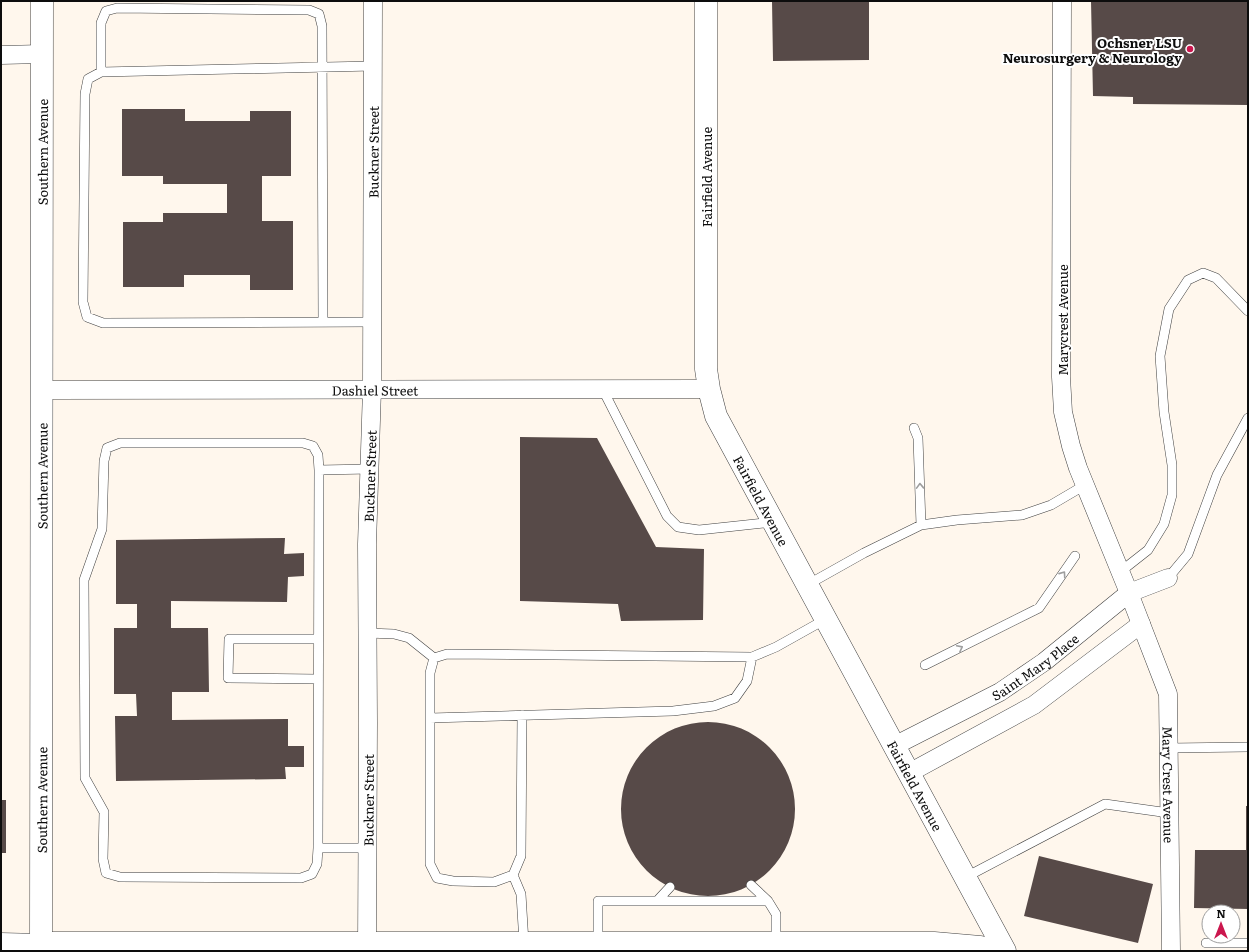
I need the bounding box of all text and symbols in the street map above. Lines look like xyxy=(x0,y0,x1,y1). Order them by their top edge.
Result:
place label: Ochsner LSU Neurosurgery & Neurology xyxy=(1003,33,1182,67)
marker: Ochsner LSU Neurosurgery & Neurology xyxy=(1185,44,1195,54)
street label: Southern Avenue xyxy=(32,98,51,205)
street label: Buckner Street xyxy=(363,105,382,198)
street label: Fairfield Avenue xyxy=(697,127,716,227)
street label: Marycrest Avenue xyxy=(1053,264,1072,376)
street label: Dashiel Street xyxy=(332,380,419,399)
street label: Southern Avenue xyxy=(32,422,51,529)
street label: Buckner Street xyxy=(358,429,380,522)
street label: Fairfield Avenue xyxy=(729,452,794,549)
one-way arrow xyxy=(916,483,924,489)
one-way arrow xyxy=(1058,571,1065,578)
street label: Saint Mary Place xyxy=(988,628,1082,704)
one-way arrow xyxy=(956,645,963,653)
street label: Mary Crest Avenue xyxy=(1159,726,1179,843)
street label: Fairfield Avenue xyxy=(883,737,948,834)
street label: Southern Avenue xyxy=(32,746,51,853)
street label: Buckner Street xyxy=(358,753,377,846)
north arrow xyxy=(1201,904,1241,944)
text: N xyxy=(1216,905,1226,921)

